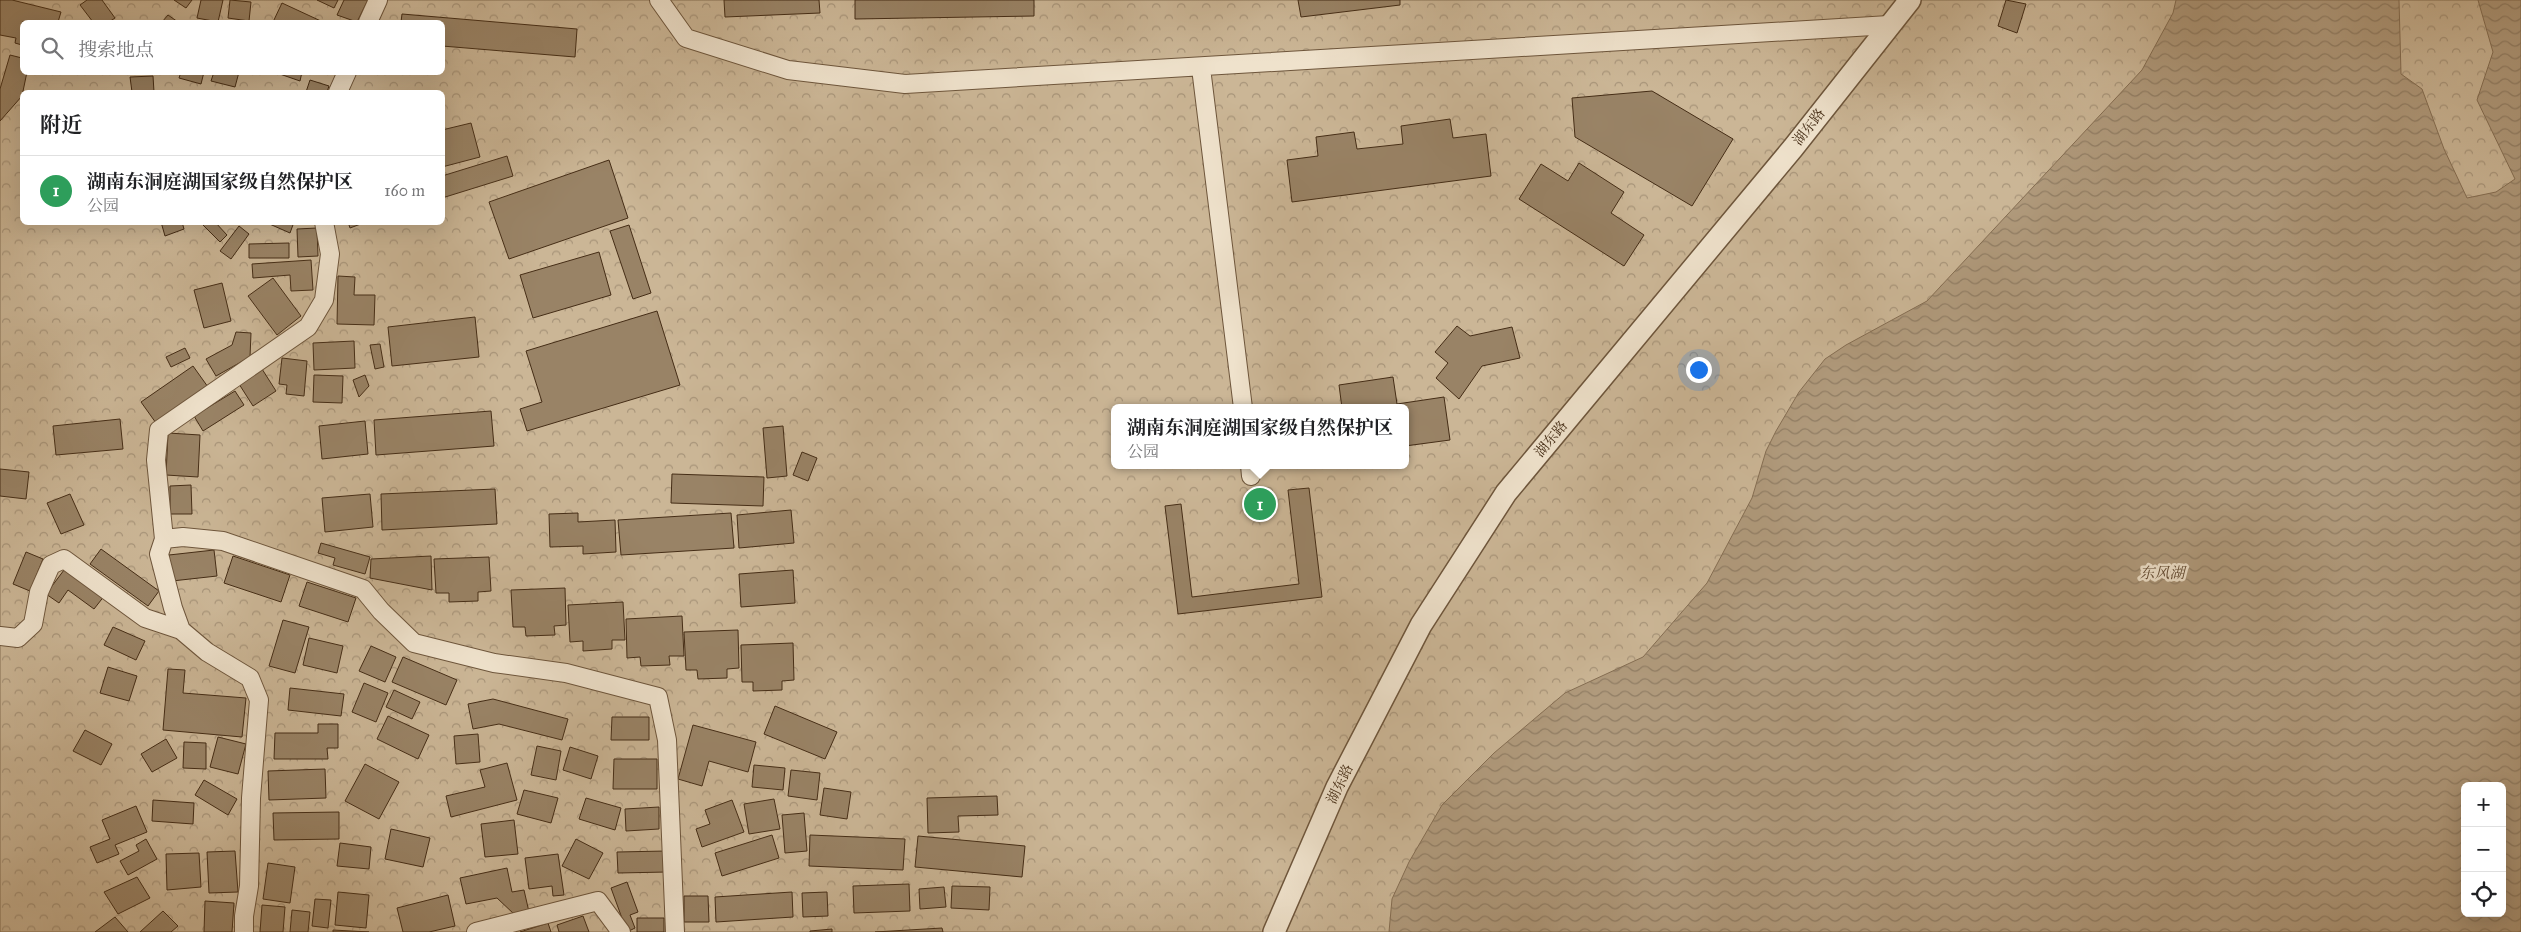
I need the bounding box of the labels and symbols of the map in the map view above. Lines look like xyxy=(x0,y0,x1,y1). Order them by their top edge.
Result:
street label: 湖东路 xyxy=(1789,105,1829,149)
your location xyxy=(1686,357,1712,383)
street label: 湖东路 xyxy=(1531,417,1571,461)
pin: 1 xyxy=(1244,485,1276,523)
water label: 东风湖 xyxy=(2139,564,2187,582)
street label: 湖东路 xyxy=(1323,761,1357,807)

